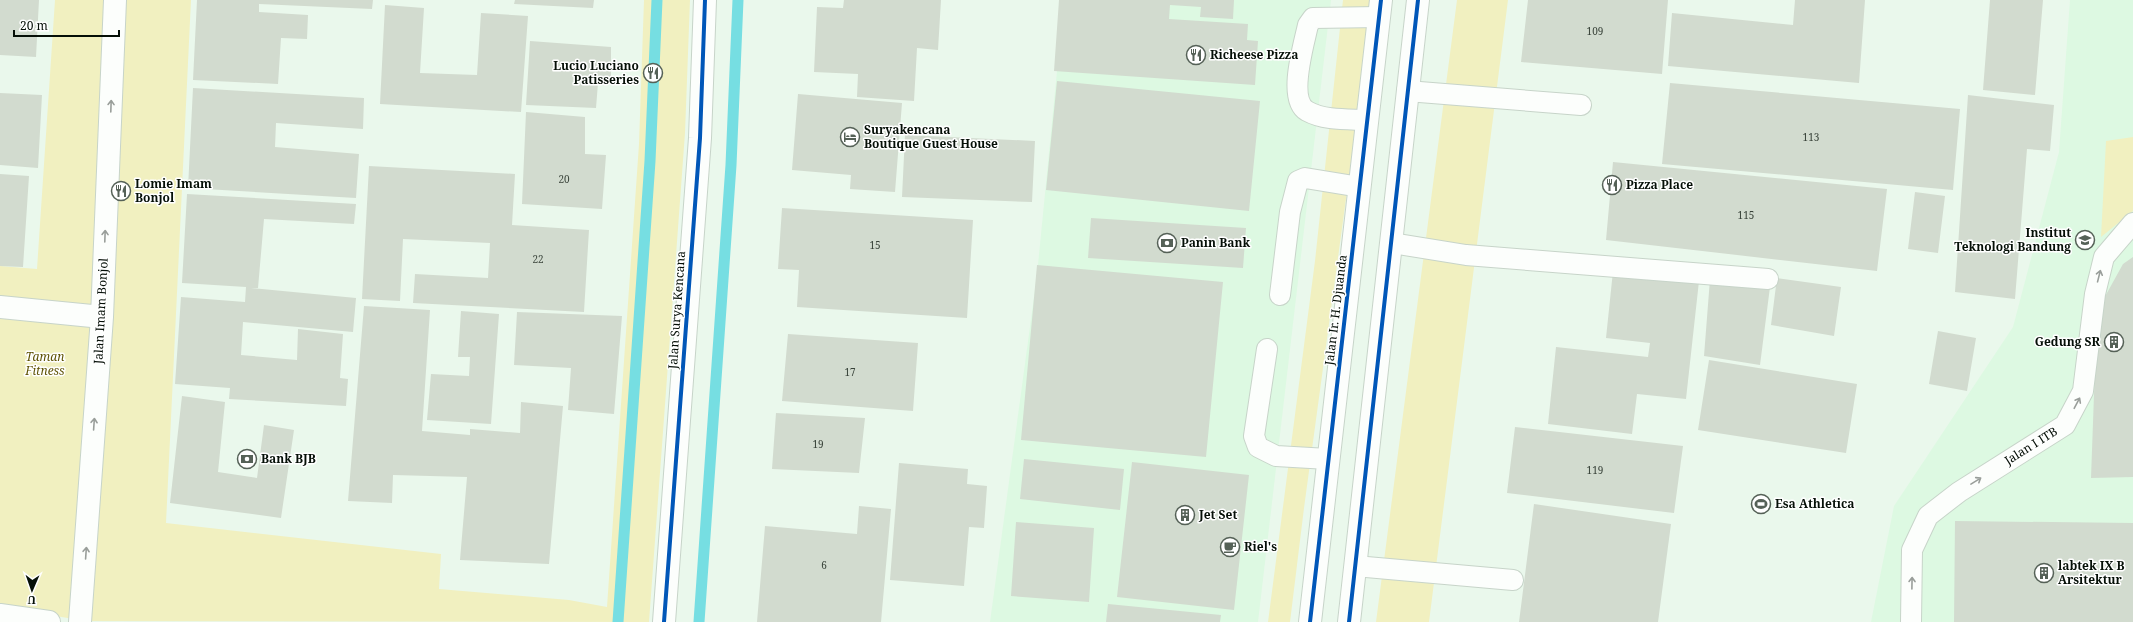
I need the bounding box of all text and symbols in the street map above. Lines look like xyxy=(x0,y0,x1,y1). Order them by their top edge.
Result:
scale bar xyxy=(14,12,119,38)
text: 20 m xyxy=(20,17,48,34)
house number: 109 xyxy=(1587,24,1603,38)
restaurant icon: Richeese Pizza xyxy=(1185,44,1207,66)
place label: Richeese Pizza xyxy=(1210,46,1298,63)
place label: Lucio Luciano Patisseries xyxy=(553,57,639,88)
restaurant icon: Lucio Luciano Patisseries xyxy=(642,62,664,84)
one-way arrow xyxy=(107,100,114,113)
place label: Suryakencana Boutique Guest House xyxy=(864,121,998,152)
hotel icon: Suryakencana Boutique Guest House xyxy=(839,126,861,148)
house number: 113 xyxy=(1803,130,1820,144)
house number: 20 xyxy=(558,172,570,186)
restaurant icon: Pizza Place xyxy=(1601,174,1623,196)
place label: Lomie Imam Bonjol xyxy=(135,175,212,206)
place label: Pizza Place xyxy=(1626,176,1693,193)
restaurant icon: Lomie Imam Bonjol xyxy=(110,180,132,202)
house number: 115 xyxy=(1738,208,1754,222)
place label: Institut Teknologi Bandung xyxy=(1954,224,2071,255)
school or university icon: Institut Teknologi Bandung xyxy=(2074,229,2096,251)
one-way arrow xyxy=(101,230,109,243)
bank icon: Panin Bank xyxy=(1156,232,1178,254)
place label: Panin Bank xyxy=(1181,234,1250,251)
house number: 15 xyxy=(869,238,881,252)
street label: Jalan Surya Kencana xyxy=(664,250,689,371)
house number: 22 xyxy=(532,252,544,266)
street label: Jalan Ir. H. Djuanda xyxy=(1320,253,1351,367)
street label: Jalan Imam Bonjol xyxy=(89,257,112,365)
one-way arrow xyxy=(2096,270,2104,283)
building icon: Gedung SR xyxy=(2103,331,2125,353)
place label: Gedung SR xyxy=(2035,333,2100,350)
park label: Taman Fitness xyxy=(24,348,65,379)
house number: 17 xyxy=(844,365,856,379)
one-way arrow xyxy=(2074,398,2081,410)
one-way arrow xyxy=(91,418,98,431)
street label: Jalan I ITB xyxy=(2000,423,2061,469)
house number: 19 xyxy=(812,437,824,451)
bank icon: Bank BJB xyxy=(236,448,258,470)
place label: Bank BJB xyxy=(261,450,316,467)
house number: 119 xyxy=(1587,463,1603,477)
one-way arrow xyxy=(1970,477,1981,485)
sports icon: Esa Athletica xyxy=(1750,493,1772,515)
place label: Esa Athletica xyxy=(1775,495,1855,512)
building icon: Jet Set xyxy=(1174,504,1196,526)
place label: Jet Set xyxy=(1198,506,1237,523)
cafe icon: Riel's xyxy=(1219,536,1241,558)
place label: Riel's xyxy=(1244,538,1277,555)
one-way arrow xyxy=(82,547,89,560)
place label: labtek IX B Arsitektur xyxy=(2058,557,2125,588)
house number: 6 xyxy=(821,558,827,572)
building icon: labtek IX B Arsitektur xyxy=(2033,562,2055,584)
north arrow xyxy=(12,570,52,610)
one-way arrow xyxy=(1908,577,1916,590)
text: U xyxy=(26,593,36,608)

